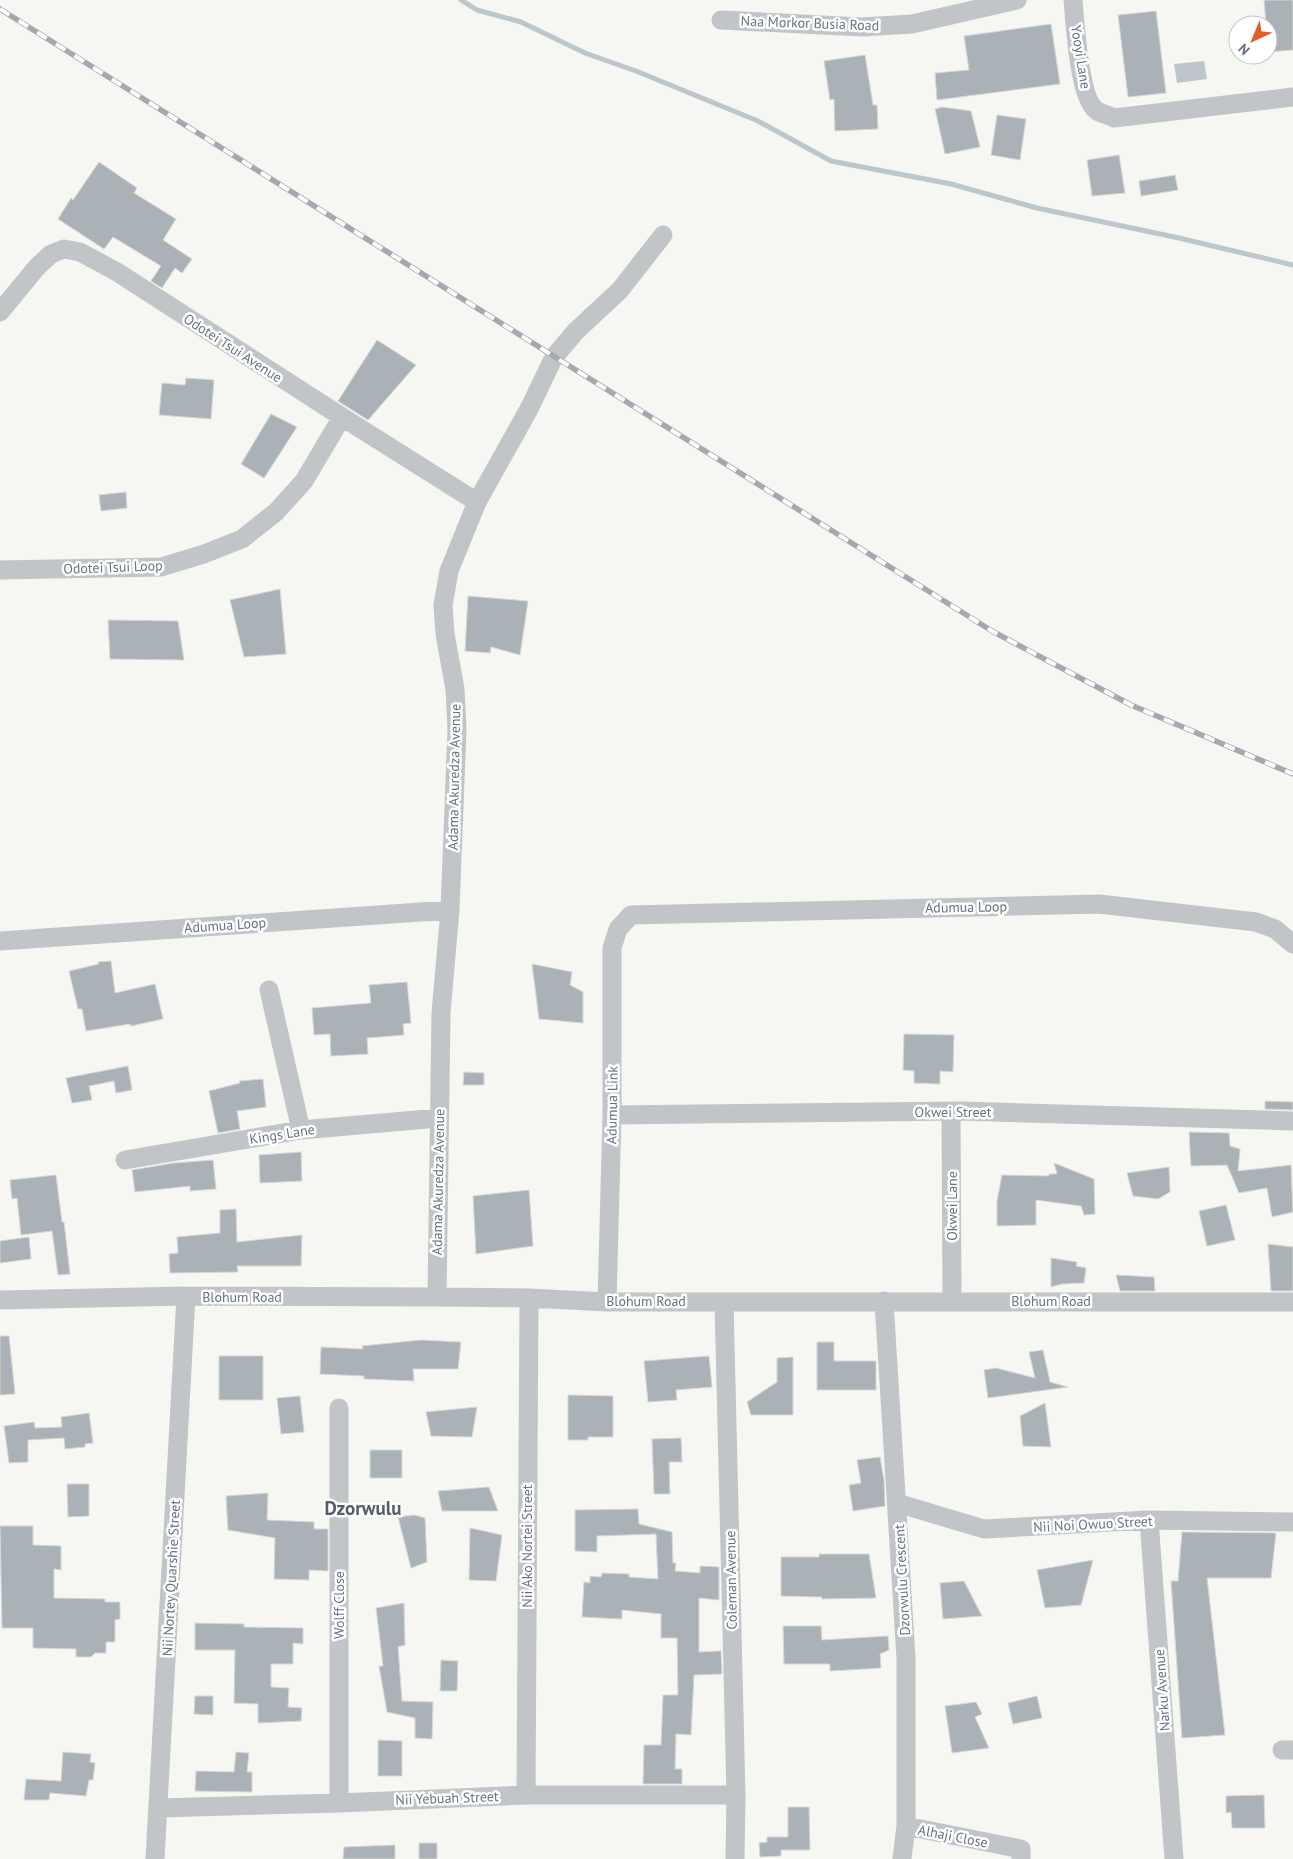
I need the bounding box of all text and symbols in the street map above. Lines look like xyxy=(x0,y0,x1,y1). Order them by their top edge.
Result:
street label: Naa Morkor Busia Road xyxy=(740,12,880,34)
north arrow xyxy=(1228,15,1278,65)
street label: Yooyi Lane xyxy=(1067,24,1095,90)
text: N xyxy=(1234,40,1254,59)
street label: Odotei Tsui Avenue xyxy=(180,309,286,387)
street label: Odotei Tsui Loop xyxy=(63,556,163,578)
street label: Adama Akuredza Avenue xyxy=(444,704,464,850)
street label: Adumua Loop xyxy=(925,897,1007,917)
street label: Adumua Loop xyxy=(184,913,266,937)
street label: Adumua Link xyxy=(602,1065,622,1144)
street label: Okwei Street xyxy=(915,1103,992,1121)
street label: Adama Akuredza Avenue xyxy=(428,1109,448,1255)
street label: Kings Lane xyxy=(248,1120,316,1148)
street label: Okwei Lane xyxy=(943,1171,961,1241)
street label: Blohum Road xyxy=(202,1288,282,1306)
street label: Blohum Road xyxy=(606,1292,686,1310)
street label: Blohum Road xyxy=(1011,1292,1091,1310)
street label: Nii Ako Nortei Street xyxy=(518,1484,536,1608)
district label: Dzorwulu xyxy=(324,1496,402,1520)
street label: Nii Nortey Quarshie Street xyxy=(158,1499,184,1657)
street label: Nii Noi Owuo Street xyxy=(1033,1512,1153,1536)
street label: Dzorwulu Crescent xyxy=(890,1524,914,1636)
street label: Coleman Avenue xyxy=(721,1530,741,1630)
street label: Wolff Close xyxy=(330,1571,348,1639)
street label: Narku Avenue xyxy=(1150,1648,1174,1732)
street label: Nii Yebuah Street xyxy=(395,1787,499,1809)
street label: Alhaji Close xyxy=(917,1820,989,1852)

